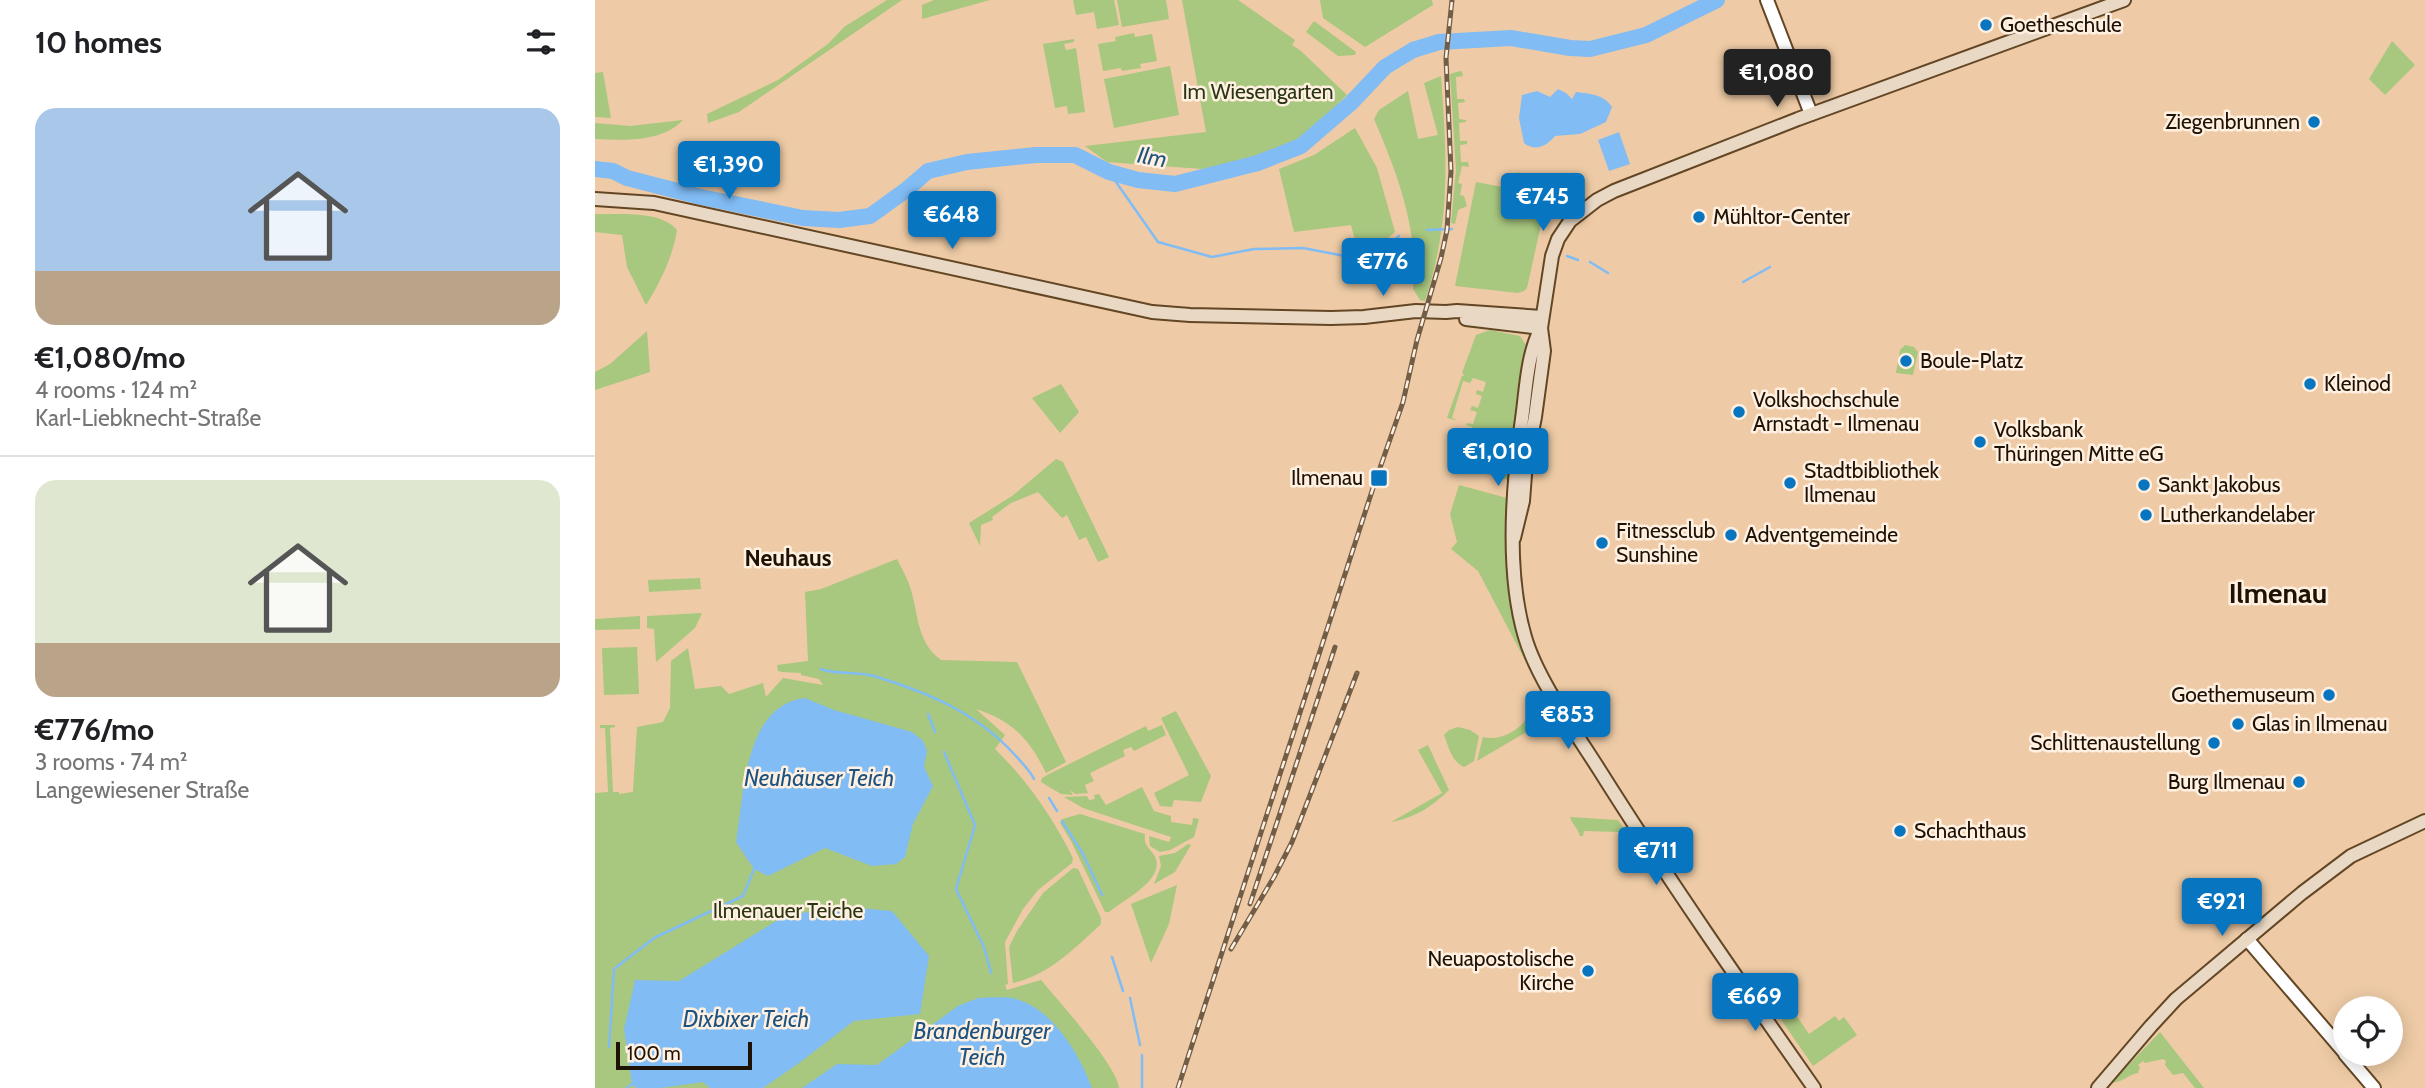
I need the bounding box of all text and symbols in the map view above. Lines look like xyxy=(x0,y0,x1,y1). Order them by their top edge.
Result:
place label: Goetheschule xyxy=(2000,12,2122,37)
marker: Goetheschule xyxy=(1978,17,1994,33)
icon: filters xyxy=(522,23,560,61)
text: 10 homes xyxy=(35,24,162,61)
pin: €1,080 xyxy=(1720,50,1834,109)
text: €1,080 xyxy=(1740,58,1814,86)
park label: Im Wiesengarten xyxy=(1182,79,1334,104)
place label: Ziegenbrunnen xyxy=(2165,109,2300,134)
marker: Ziegenbrunnen xyxy=(2306,114,2322,130)
water label: Ilm xyxy=(1135,141,1169,173)
pin: €1,390 xyxy=(672,142,786,201)
text: €1,390 xyxy=(694,150,764,178)
icon: home xyxy=(235,153,361,279)
pin: €745 xyxy=(1502,174,1584,233)
text: €745 xyxy=(1517,182,1569,210)
pin: €648 xyxy=(911,191,993,251)
text: €648 xyxy=(924,200,980,228)
place label: Mühltor-Center xyxy=(1713,204,1850,229)
marker: Mühltor-Center xyxy=(1691,209,1707,225)
pin: €776 xyxy=(1342,238,1424,298)
text: €776 xyxy=(1358,247,1408,275)
text: €1,080/mo xyxy=(35,339,185,376)
place label: Boule-Platz xyxy=(1920,348,2023,373)
marker: Boule-Platz xyxy=(1898,353,1914,369)
place label: Kleinod xyxy=(2324,371,2391,396)
text: 4 rooms · 124 m² xyxy=(35,376,197,404)
marker: Kleinod xyxy=(2302,376,2318,392)
place label: Volkshochschule Arnstadt - Ilmenau xyxy=(1753,387,1919,436)
text: Karl-Liebknecht-Straße xyxy=(35,404,261,432)
marker: Volkshochschule Arnstadt - Ilmenau xyxy=(1731,404,1747,420)
place label: Volksbank Thüringen Mitte eG xyxy=(1994,417,2164,466)
pin: €1,010 xyxy=(1441,428,1555,488)
marker: Volksbank Thüringen Mitte eG xyxy=(1972,434,1988,450)
text: €1,010 xyxy=(1463,437,1533,465)
place label: Stadtbibliothek Ilmenau xyxy=(1804,458,1940,507)
place label: Ilmenau xyxy=(1291,465,1363,490)
marker: Ilmenau xyxy=(1369,468,1389,488)
place label: Sankt Jakobus xyxy=(2158,472,2281,497)
marker: Stadtbibliothek Ilmenau xyxy=(1782,475,1798,491)
marker: Sankt Jakobus xyxy=(2136,477,2152,493)
place label: Lutherkandelaber xyxy=(2160,502,2315,527)
marker: Lutherkandelaber xyxy=(2138,507,2154,523)
place label: Fitnessclub Sunshine xyxy=(1616,518,1715,567)
place label: Adventgemeinde xyxy=(1745,522,1898,547)
icon: home xyxy=(235,525,361,651)
marker: Adventgemeinde xyxy=(1723,527,1739,543)
marker: Fitnessclub Sunshine xyxy=(1594,535,1610,551)
district label: Neuhaus xyxy=(745,544,832,572)
district label: Ilmenau xyxy=(2229,576,2327,610)
place label: Goethemuseum xyxy=(2171,682,2315,707)
marker: Goethemuseum xyxy=(2321,687,2337,703)
pin: €853 xyxy=(1527,692,1609,751)
text: €853 xyxy=(1541,700,1595,728)
text: €776/mo xyxy=(35,711,154,748)
place label: Glas in Ilmenau xyxy=(2252,711,2387,736)
marker: Glas in Ilmenau xyxy=(2230,716,2246,732)
place label: Schlittenaustellung xyxy=(2030,730,2201,755)
marker: Schlittenaustellung xyxy=(2206,735,2222,751)
text: 3 rooms · 74 m² xyxy=(35,748,187,776)
water label: Neuhäuser Teich xyxy=(744,764,894,792)
place label: Burg Ilmenau xyxy=(2168,769,2285,794)
marker: Burg Ilmenau xyxy=(2291,774,2307,790)
text: Langewiesener Straße xyxy=(35,776,249,804)
place label: Schachthaus xyxy=(1914,818,2027,843)
marker: Schachthaus xyxy=(1892,823,1908,839)
pin: €711 xyxy=(1615,828,1697,887)
text: €711 xyxy=(1634,836,1678,864)
pin: €921 xyxy=(2181,878,2263,938)
text: €921 xyxy=(2198,887,2246,915)
park label: Ilmenauer Teiche xyxy=(713,898,864,923)
place label: Neuapostolische Kirche xyxy=(1427,946,1574,995)
marker: Neuapostolische Kirche xyxy=(1580,963,1596,979)
pin: €669 xyxy=(1714,974,1796,1033)
text: €669 xyxy=(1728,982,1782,1010)
map controls xyxy=(2333,996,2403,1066)
button: locate xyxy=(2333,996,2403,1066)
water label: Dixbixer Teich xyxy=(683,1005,809,1033)
water label: Brandenburger Teich xyxy=(914,1017,1051,1071)
scale bar xyxy=(616,1039,753,1071)
text: 100 m xyxy=(627,1042,681,1065)

